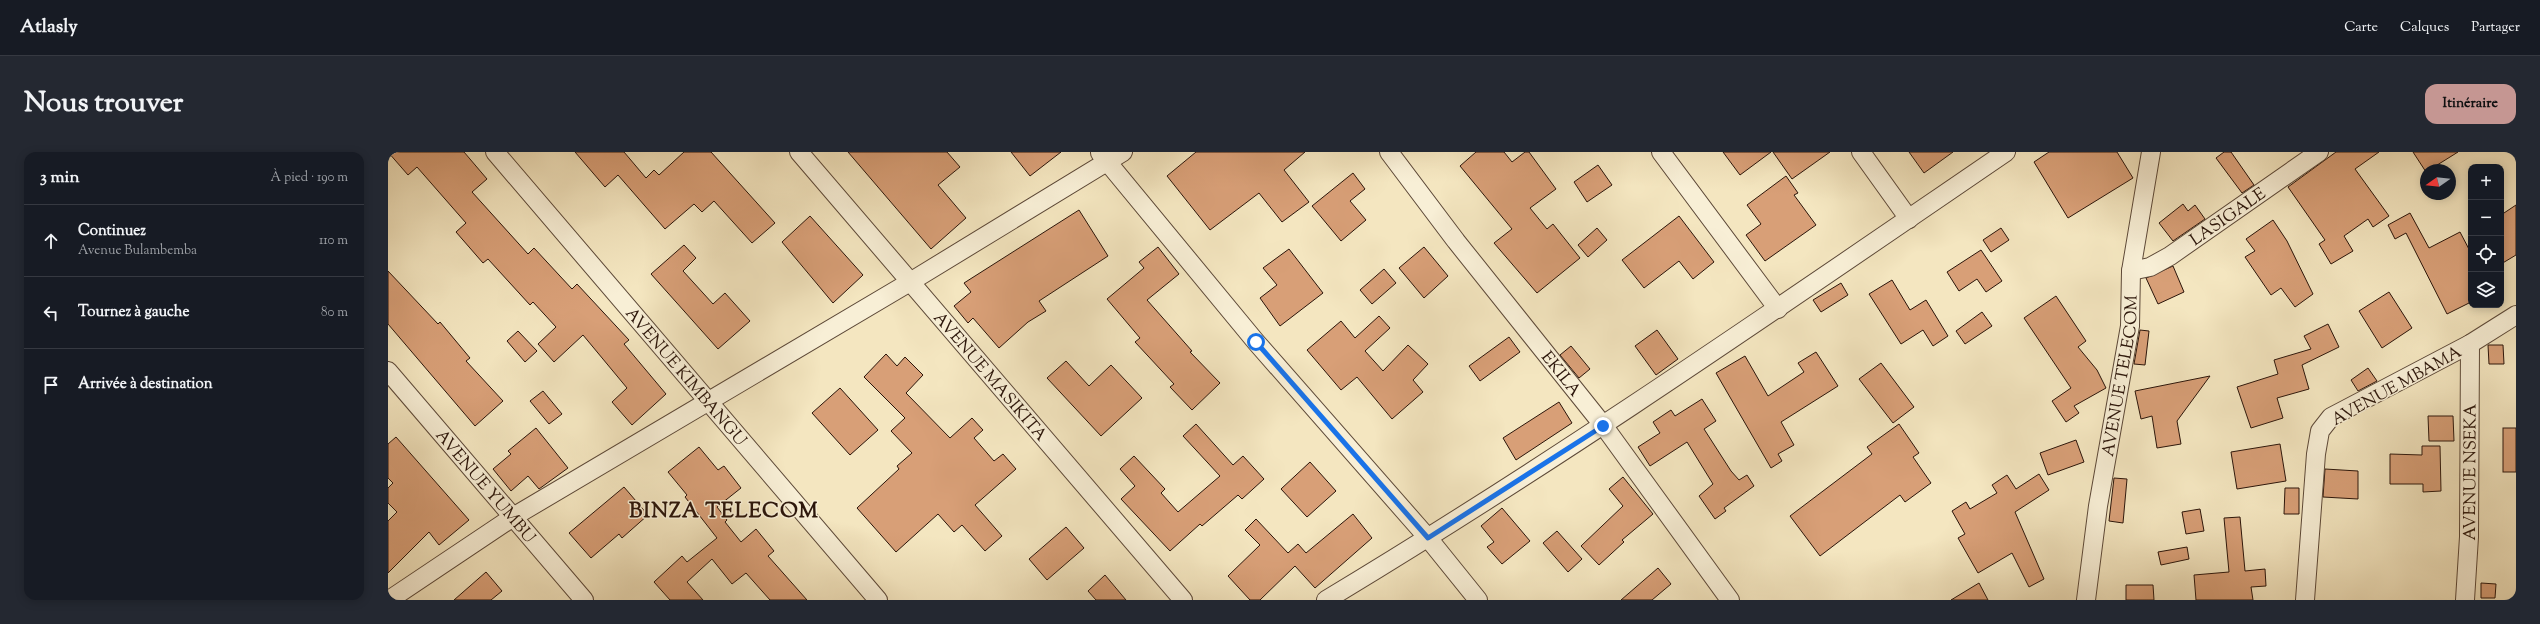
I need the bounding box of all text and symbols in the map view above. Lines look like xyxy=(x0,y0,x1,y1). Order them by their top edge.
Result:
text: Atlasly xyxy=(20,14,78,41)
text: Carte xyxy=(2344,18,2378,38)
text: Calques xyxy=(2400,18,2449,38)
text: Partager xyxy=(2471,18,2520,38)
text: Nous trouver xyxy=(24,84,183,124)
button: Itinéraire xyxy=(2425,84,2516,124)
north arrow xyxy=(2420,164,2456,200)
map controls xyxy=(2468,164,2504,308)
button: + xyxy=(2468,164,2504,200)
text: 3 min xyxy=(40,166,79,190)
text: À pied · 190 m xyxy=(271,169,348,187)
street label: LASIGALE xyxy=(2185,183,2271,253)
button: − xyxy=(2468,200,2504,236)
text: Continuez xyxy=(78,221,146,242)
icon: ahead xyxy=(40,230,62,252)
text: 110 m xyxy=(319,232,348,250)
button: locate xyxy=(2468,236,2504,272)
text: Avenue Bulambemba xyxy=(78,242,197,260)
button: layers xyxy=(2468,272,2504,308)
street label: AVENUE TELECOM xyxy=(2097,294,2145,459)
icon: left xyxy=(40,302,62,324)
text: Tournez à gauche xyxy=(78,302,189,323)
street label: AVENUE KIMBANGU xyxy=(619,303,751,452)
text: 80 m xyxy=(321,304,348,322)
street label: AVENUE MASIKITA xyxy=(927,307,1052,447)
route start xyxy=(1247,333,1265,351)
street label: AVENUE MBAMA xyxy=(2327,341,2467,433)
street label: EKILA xyxy=(1535,347,1586,403)
icon: arrive xyxy=(40,374,62,396)
text: Arrivée à destination xyxy=(78,374,213,395)
street label: AVENUE NSEKA xyxy=(2459,403,2484,541)
route end xyxy=(1594,417,1612,435)
street label: AVENUE YUMBU xyxy=(429,425,540,549)
district label: BINZA TELECOM xyxy=(629,497,819,527)

